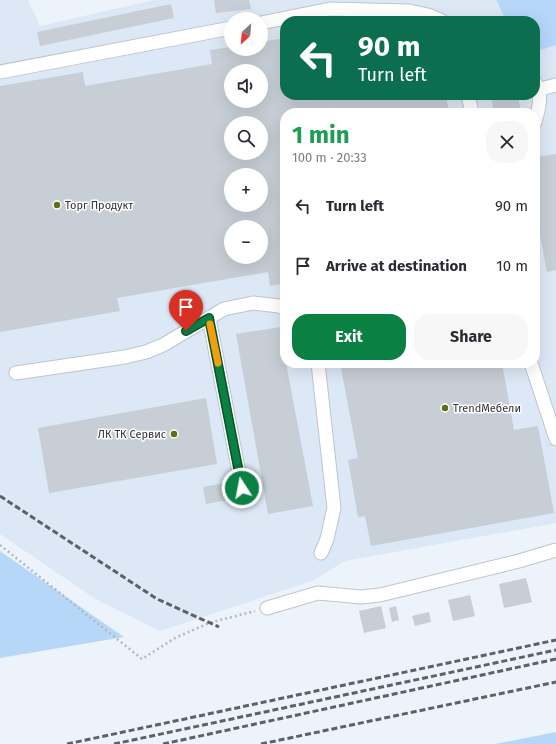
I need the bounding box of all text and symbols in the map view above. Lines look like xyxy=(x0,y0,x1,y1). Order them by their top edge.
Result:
north arrow xyxy=(224,12,268,56)
map controls xyxy=(224,12,268,264)
text: 90 m xyxy=(358,30,420,63)
icon: left xyxy=(292,32,344,84)
button: sound xyxy=(224,64,268,108)
text: Turn left xyxy=(358,64,427,86)
button: search xyxy=(224,116,268,160)
text: 1 min xyxy=(292,121,350,149)
button: close xyxy=(486,121,528,163)
text: 100 m · 20:33 xyxy=(292,150,367,165)
button: + xyxy=(224,168,268,212)
icon: left xyxy=(292,195,314,217)
text: Turn left xyxy=(326,197,384,215)
text: 90 m xyxy=(495,197,528,215)
place label: Торг Продукт xyxy=(65,199,133,212)
marker: Торг Продукт xyxy=(52,200,62,210)
button: − xyxy=(224,220,268,264)
icon: arrive xyxy=(292,255,314,277)
text: Arrive at destination xyxy=(326,257,467,275)
text: 10 m xyxy=(496,257,528,275)
pin xyxy=(169,290,203,331)
icon: arrive xyxy=(175,296,197,318)
button: Exit xyxy=(292,314,406,360)
button: Share xyxy=(414,314,528,360)
place label: TrendМебели xyxy=(453,402,521,415)
marker: TrendМебели xyxy=(440,403,450,413)
place label: ЛК ТК Сервис xyxy=(98,428,166,441)
marker: ЛК ТК Сервис xyxy=(169,429,179,439)
position arrow xyxy=(221,467,263,509)

